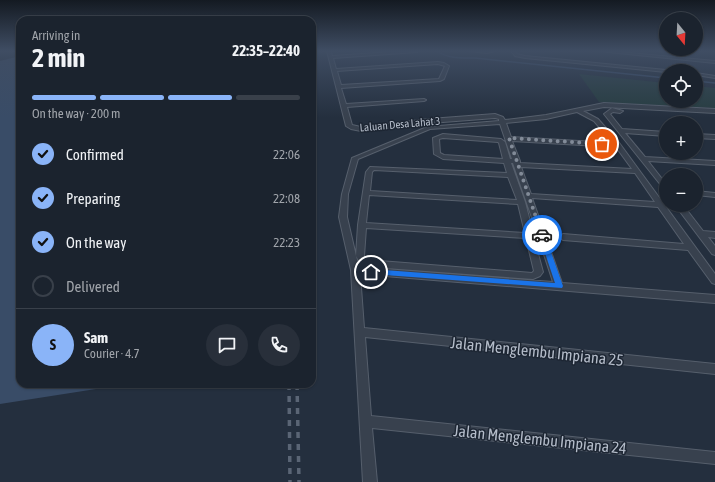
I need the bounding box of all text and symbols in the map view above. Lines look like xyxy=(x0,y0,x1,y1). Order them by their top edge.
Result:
north arrow xyxy=(659,12,703,56)
map controls xyxy=(659,12,703,212)
text: Arriving in xyxy=(32,28,80,43)
text: 22:35–22:40 xyxy=(232,42,300,59)
text: 2 min xyxy=(32,43,85,73)
button: locate xyxy=(659,64,703,108)
text: On the way · 200 m xyxy=(32,106,120,121)
street label: Laluan Desa Lahat 3 xyxy=(359,114,441,134)
button: + xyxy=(659,116,703,160)
pin xyxy=(585,127,619,161)
icon: bag xyxy=(591,133,613,155)
icon: check xyxy=(32,143,54,165)
text: Confirmed xyxy=(66,146,124,163)
text: 22:06 xyxy=(273,147,300,162)
button: − xyxy=(659,168,703,212)
icon: check xyxy=(32,187,54,209)
text: Preparing xyxy=(66,190,120,207)
text: 22:08 xyxy=(273,191,300,206)
courier xyxy=(522,215,562,255)
icon: car xyxy=(531,224,553,246)
icon: check xyxy=(32,231,54,253)
text: On the way xyxy=(66,234,127,251)
text: 22:23 xyxy=(273,235,300,250)
pin xyxy=(354,255,388,289)
icon: home xyxy=(360,261,382,283)
text: Delivered xyxy=(66,278,120,295)
button: chat xyxy=(206,324,248,366)
button: phone xyxy=(258,324,300,366)
text: Sam xyxy=(84,329,108,346)
street label: Jalan Menglembu Impiana 25 xyxy=(449,333,624,370)
text: S xyxy=(50,336,56,353)
text: Courier · 4.7 xyxy=(84,346,140,361)
street label: Jalan Menglembu Impiana 24 xyxy=(452,421,627,458)

